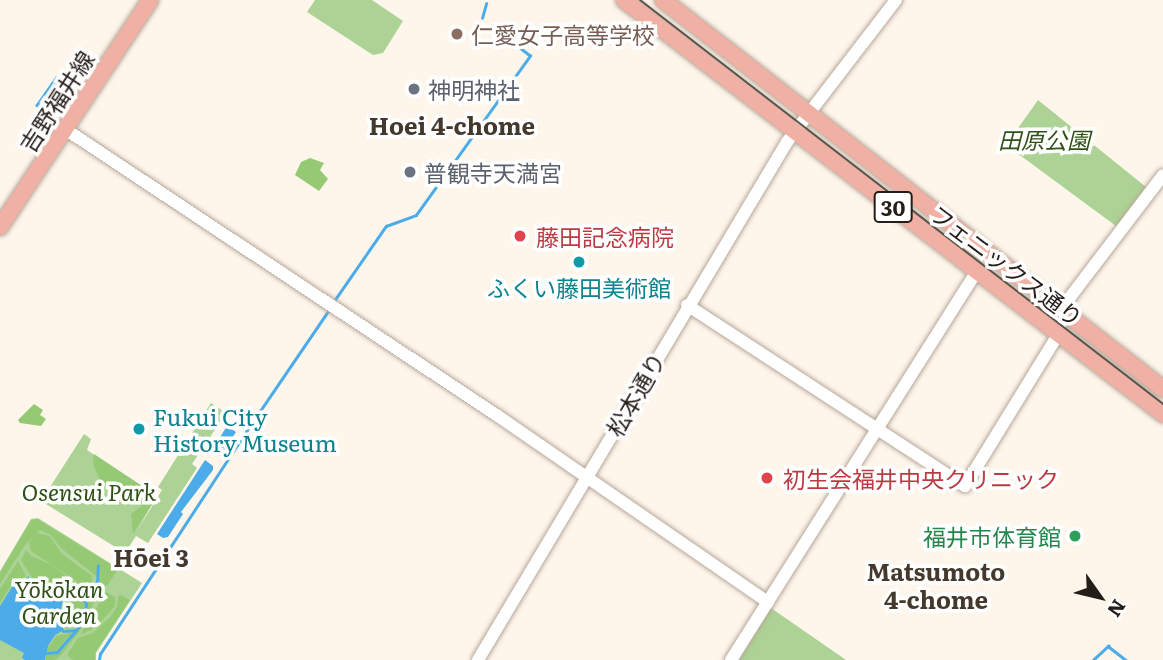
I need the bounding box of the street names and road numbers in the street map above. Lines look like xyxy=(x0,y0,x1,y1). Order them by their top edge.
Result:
street label: 吉野福井線 xyxy=(13,45,99,157)
road number: 30 xyxy=(872,190,914,224)
street label: フェニックス通り xyxy=(925,199,1089,331)
street label: 松本通り xyxy=(600,347,670,441)

